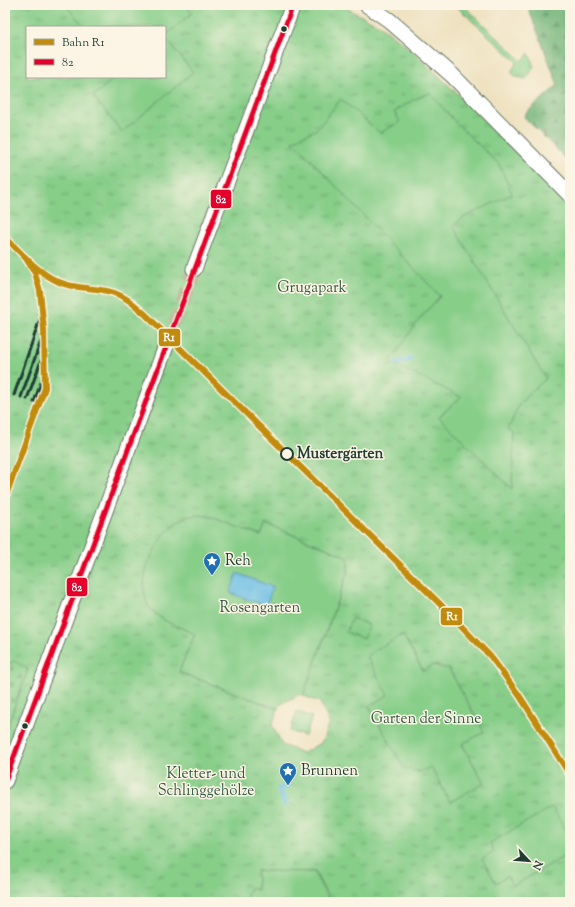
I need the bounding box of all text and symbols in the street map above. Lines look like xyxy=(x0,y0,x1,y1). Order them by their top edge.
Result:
unlabelled marker xyxy=(279,24,289,34)
legend xyxy=(26,26,166,78)
text: Bahn R1 xyxy=(62,34,104,52)
text: 82 xyxy=(62,54,74,72)
line badge: 82 xyxy=(210,189,232,209)
text: 82 xyxy=(216,192,227,208)
park label: Grugapark xyxy=(277,278,347,299)
line badge: R1 xyxy=(158,328,181,347)
text: R1 xyxy=(162,330,175,346)
place label: Mustergärten xyxy=(297,444,384,465)
marker: Mustergärten xyxy=(280,447,294,461)
place icon: Reh xyxy=(202,551,222,576)
place label: Reh xyxy=(225,551,251,572)
line badge: 82 xyxy=(66,577,88,597)
text: 82 xyxy=(72,580,83,596)
park label: Rosengarten xyxy=(220,598,301,619)
line badge: R1 xyxy=(440,607,463,626)
text: R1 xyxy=(445,609,458,625)
park label: Garten der Sinne xyxy=(371,709,481,730)
unlabelled marker xyxy=(20,721,30,731)
place icon: Brunnen xyxy=(278,761,298,786)
place label: Brunnen xyxy=(301,761,358,782)
park label: Kletter- und Schlinggehölze xyxy=(158,764,254,802)
north arrow xyxy=(509,841,549,881)
text: N xyxy=(528,857,547,873)

